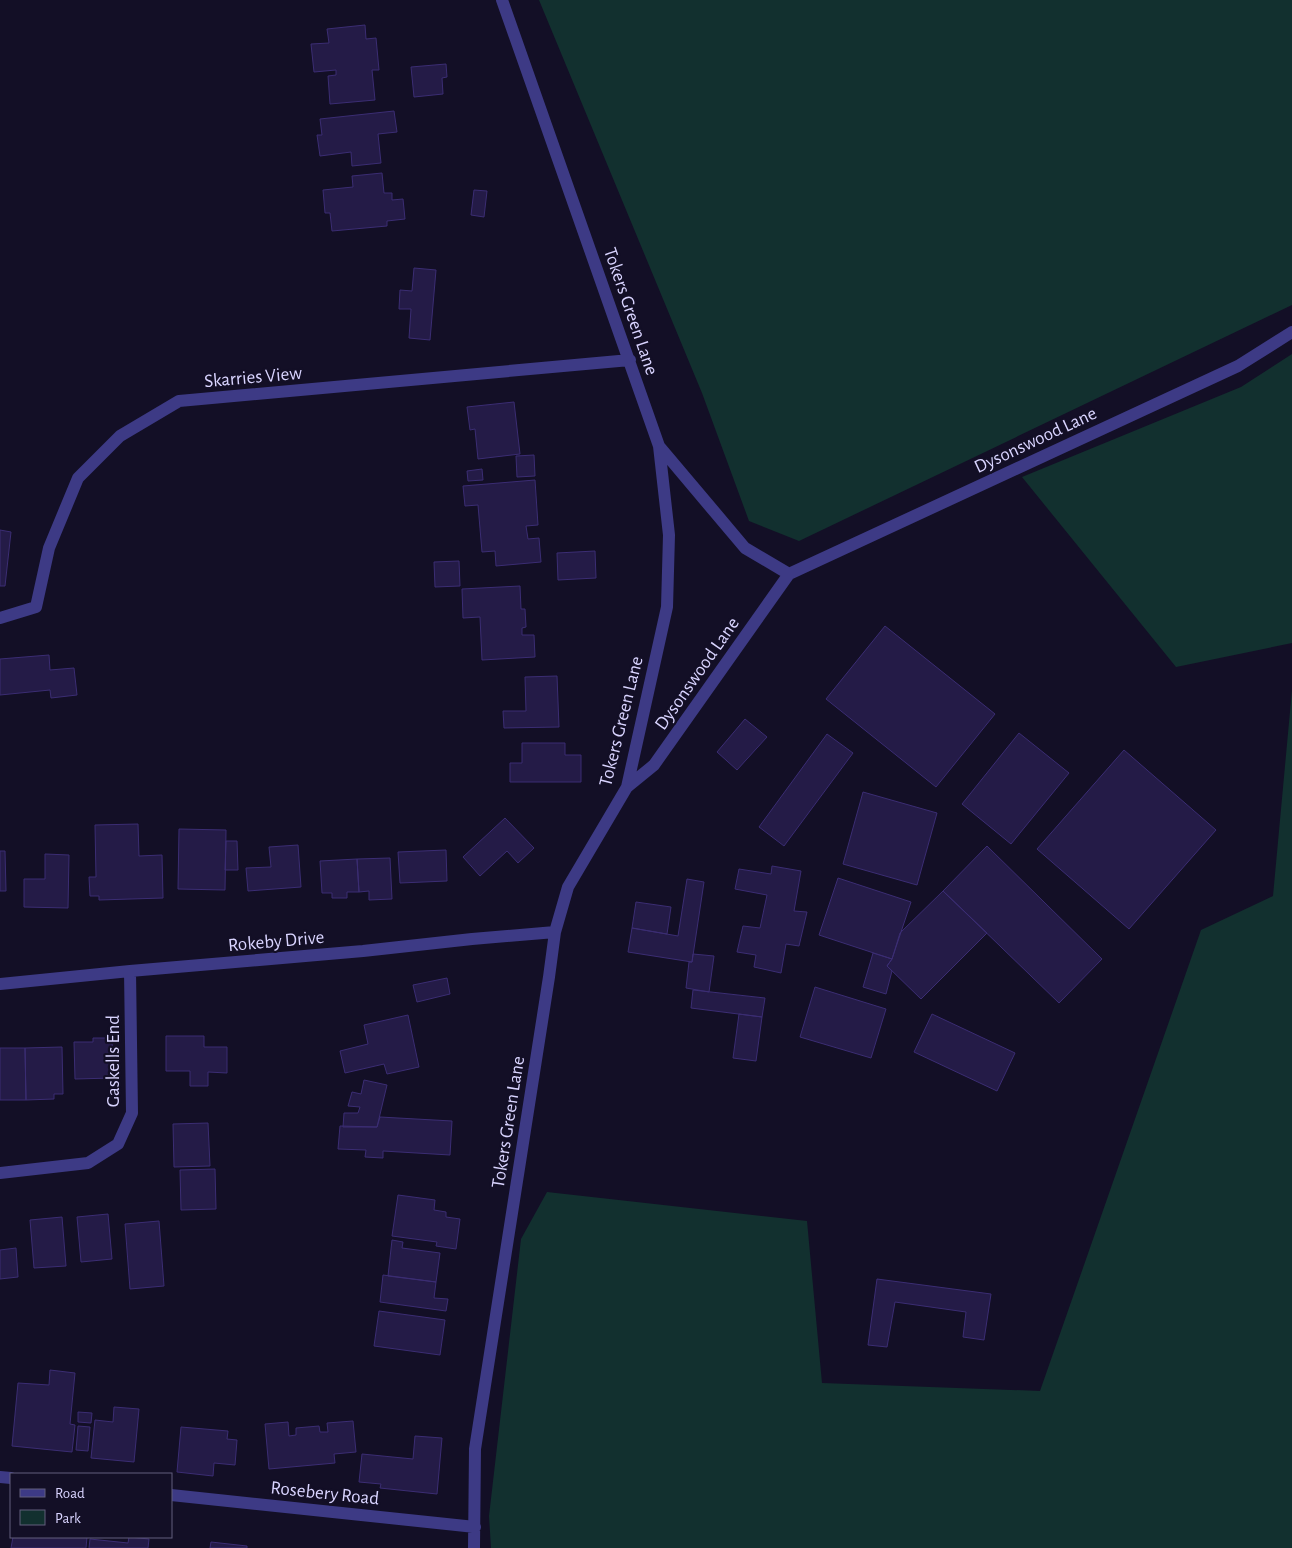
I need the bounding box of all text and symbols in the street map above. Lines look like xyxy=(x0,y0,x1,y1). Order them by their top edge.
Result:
street label: Tokers Green Lane xyxy=(600,245,661,378)
street label: Skarries View xyxy=(203,364,303,391)
street label: Dysonswood Lane xyxy=(972,404,1100,477)
street label: Dysonswood Lane xyxy=(651,614,743,734)
street label: Tokers Green Lane xyxy=(596,654,647,788)
street label: Rokeby Drive xyxy=(227,928,325,955)
street label: Gaskells End xyxy=(104,1015,123,1107)
street label: Tokers Green Lane xyxy=(489,1055,528,1190)
legend xyxy=(10,1473,172,1538)
street label: Rosebery Road xyxy=(270,1478,380,1509)
text: Road xyxy=(55,1486,85,1501)
text: Park xyxy=(55,1511,81,1526)

